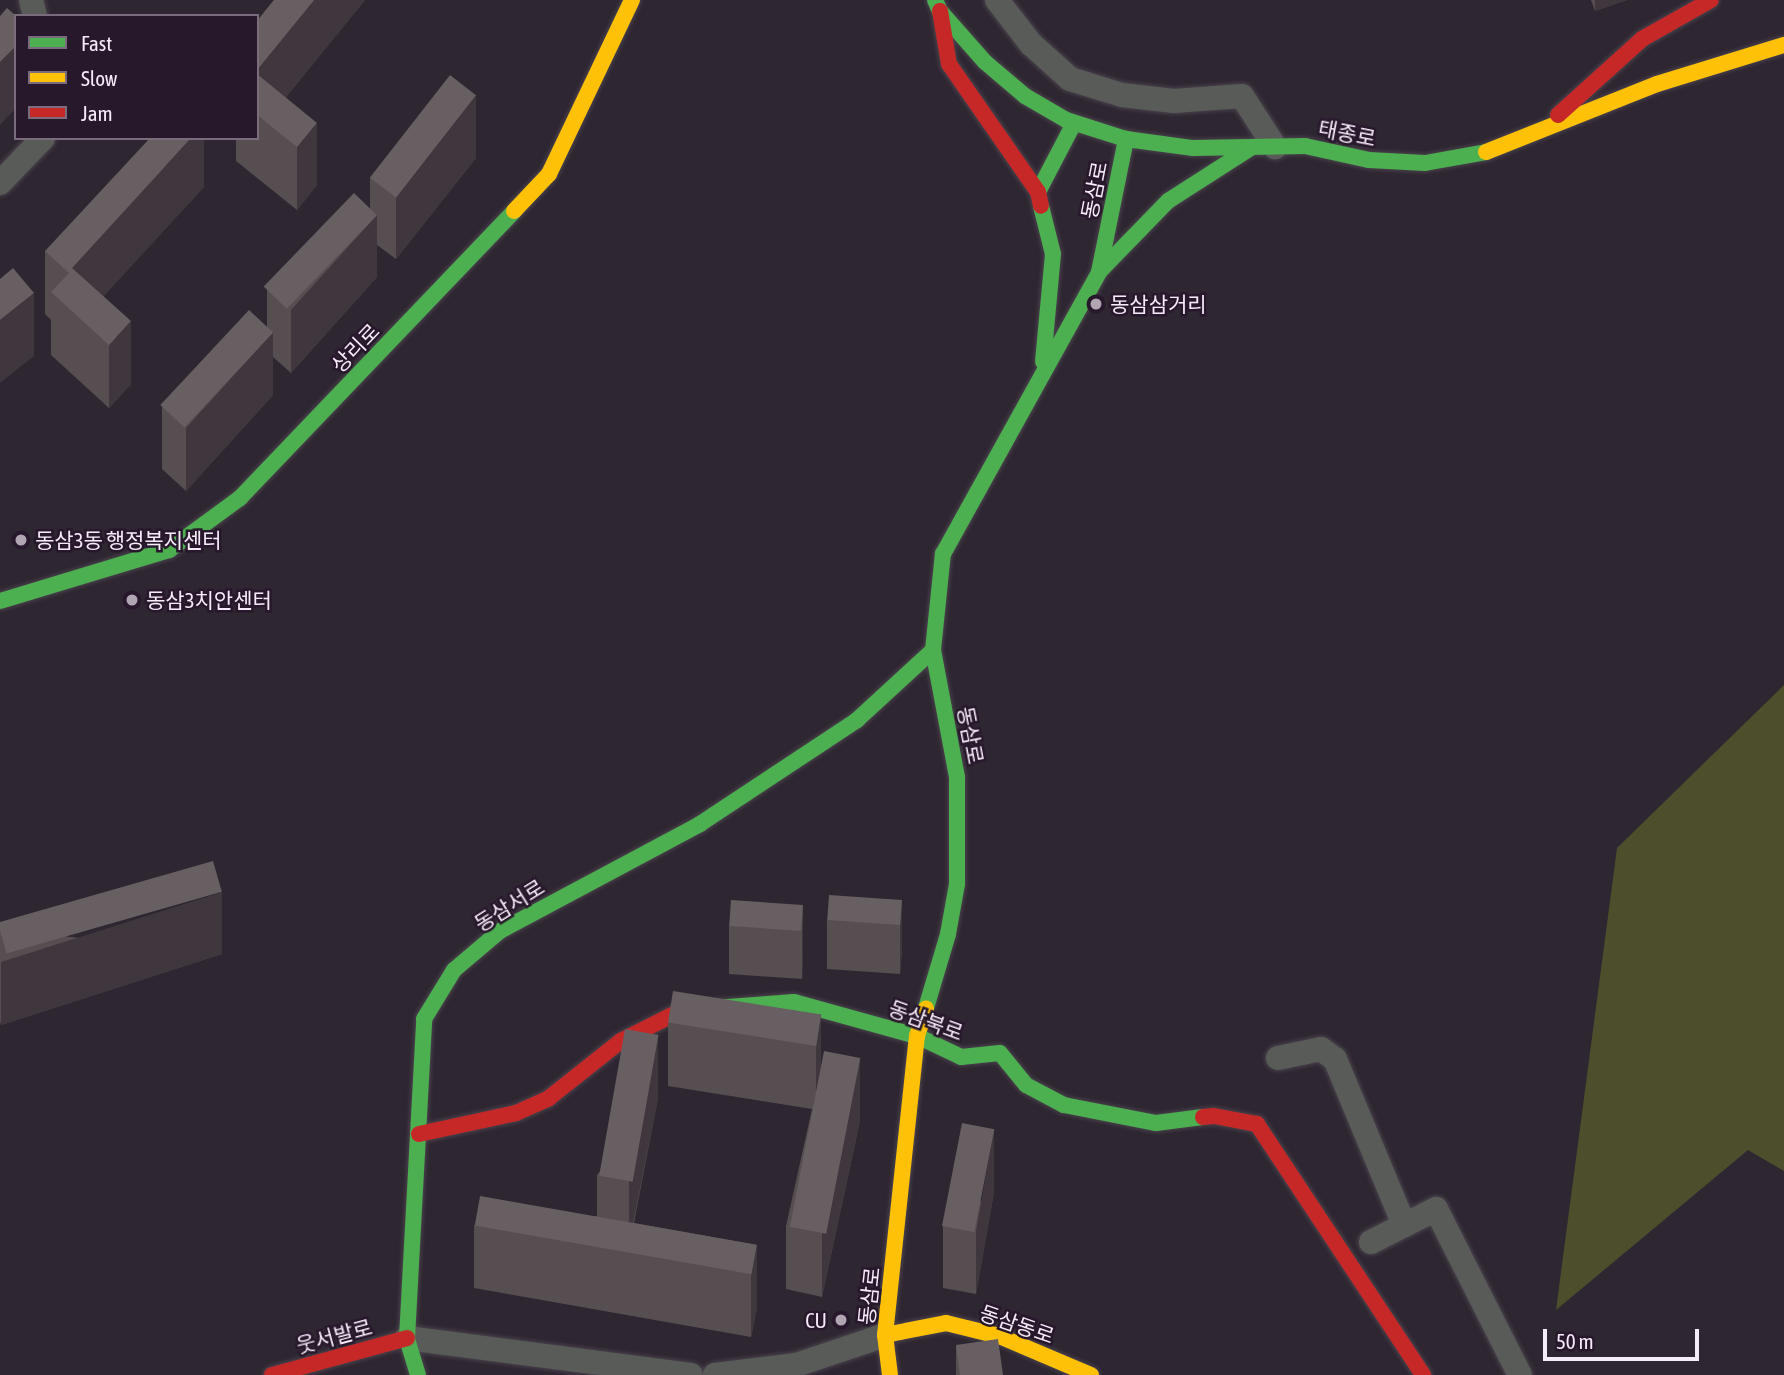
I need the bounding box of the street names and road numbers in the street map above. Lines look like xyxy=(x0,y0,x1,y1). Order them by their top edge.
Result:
street label: 태종로 xyxy=(1316,115,1378,151)
street label: 동삼로 xyxy=(1076,159,1112,221)
street label: 상리로 xyxy=(326,318,384,378)
street label: 동삼로 xyxy=(953,704,989,766)
street label: 동삼서로 xyxy=(470,874,548,936)
street label: 동삼북로 xyxy=(885,995,967,1045)
street label: 동삼로 xyxy=(853,1266,885,1326)
street label: 동삼동로 xyxy=(976,1300,1058,1348)
street label: 웃서발로 xyxy=(293,1314,375,1358)

